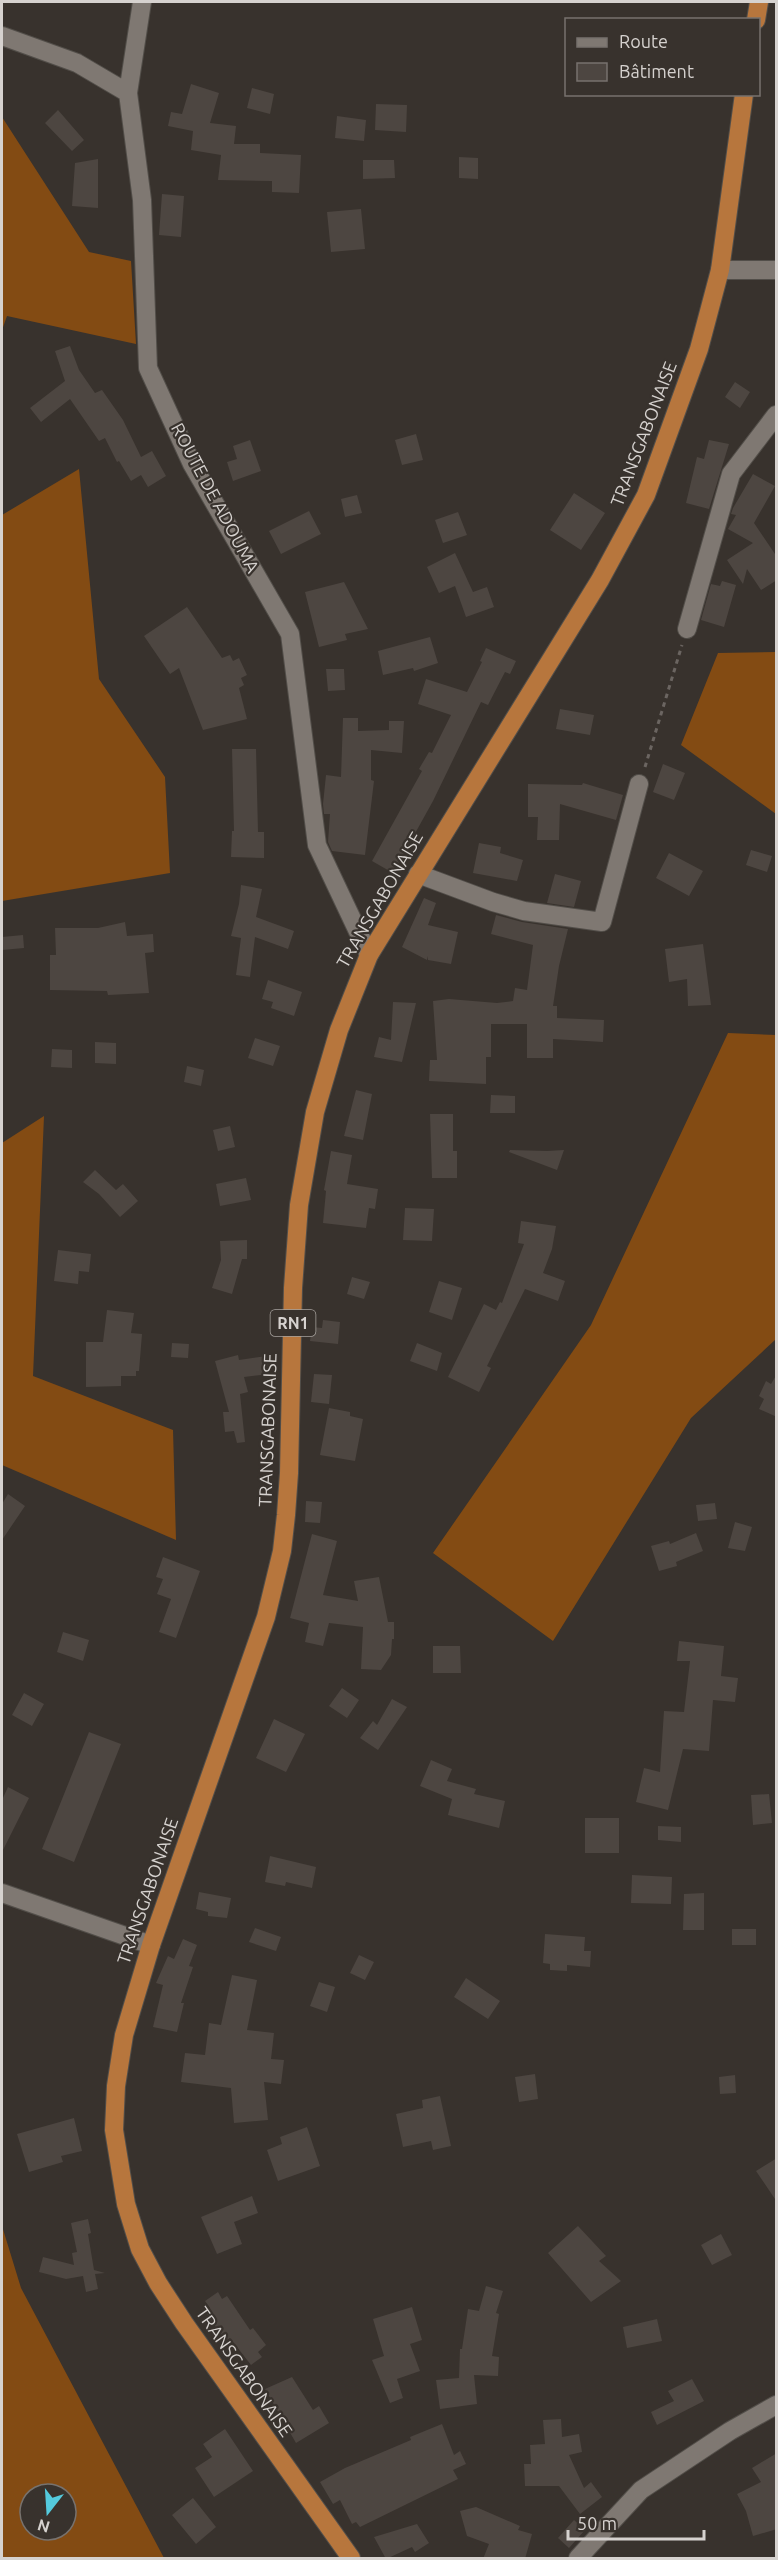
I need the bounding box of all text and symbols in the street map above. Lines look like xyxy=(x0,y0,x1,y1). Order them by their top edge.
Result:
legend xyxy=(565,18,760,96)
text: Route xyxy=(619,31,668,51)
text: Bâtiment xyxy=(619,61,694,81)
street label: TRANSGABONAISE xyxy=(606,358,680,509)
street label: ROUTE DE ADOUMA xyxy=(168,419,264,576)
street label: TRANSGABONAISE xyxy=(332,828,426,971)
road number: RN1 xyxy=(270,1310,316,1336)
street label: TRANSGABONAISE xyxy=(254,1353,280,1507)
street label: TRANSGABONAISE xyxy=(113,1815,181,1966)
street label: TRANSGABONAISE xyxy=(193,2303,297,2440)
north arrow xyxy=(18,2482,78,2542)
scale bar xyxy=(568,2503,704,2541)
text: 50 m xyxy=(577,2513,617,2533)
text: N xyxy=(35,2516,52,2537)

